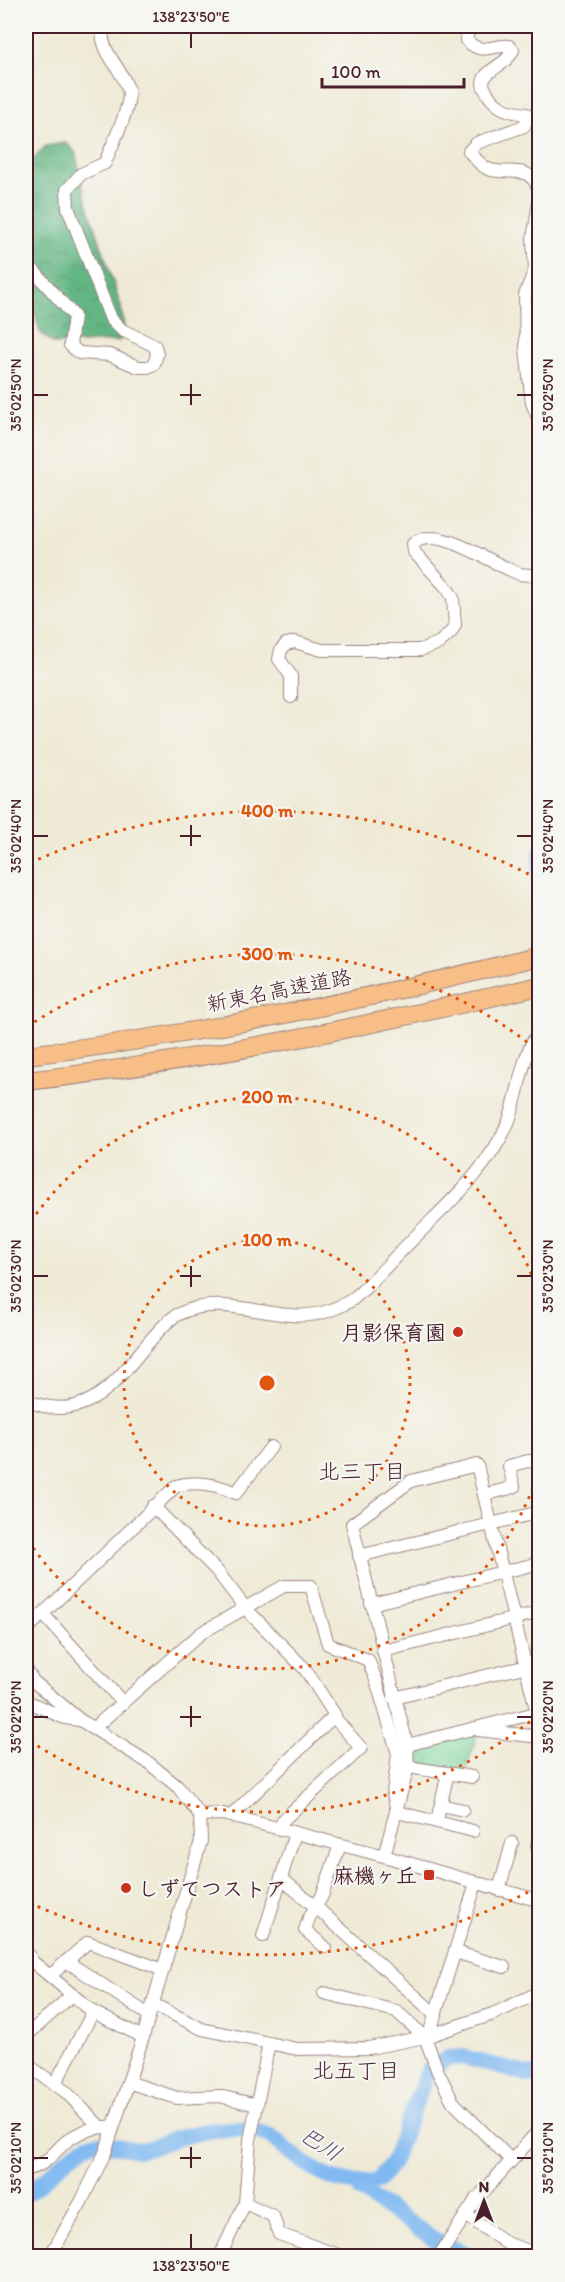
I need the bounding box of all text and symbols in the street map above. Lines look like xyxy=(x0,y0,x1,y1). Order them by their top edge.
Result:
text: 138°23'50"E xyxy=(152,8,230,26)
scale bar xyxy=(322,51,464,89)
text: 100 m xyxy=(331,61,381,83)
text: 35°02'50"N xyxy=(7,358,25,432)
text: 35°02'50"N xyxy=(539,358,557,432)
text: 35°02'40"N xyxy=(7,799,25,873)
text: 35°02'40"N xyxy=(539,799,557,873)
text: 400 m xyxy=(241,800,294,822)
text: 300 m xyxy=(241,943,293,965)
street label: 新東名高速道路 xyxy=(204,964,354,1016)
text: 200 m xyxy=(242,1086,293,1108)
text: 100 m xyxy=(242,1229,293,1251)
text: 35°02'30"N xyxy=(7,1239,25,1313)
text: 35°02'30"N xyxy=(539,1239,557,1313)
place label: 月影保育園 xyxy=(341,1320,446,1345)
marker: 月影保育園 xyxy=(451,1325,465,1339)
centre of rings xyxy=(257,1373,277,1393)
district label: 北三丁目 xyxy=(318,1458,406,1485)
text: 35°02'20"N xyxy=(7,1680,25,1754)
text: 35°02'20"N xyxy=(539,1680,557,1754)
place label: 麻機ヶ丘 xyxy=(333,1863,417,1888)
marker: 麻機ヶ丘 xyxy=(422,1868,436,1882)
place label: しずてつストア xyxy=(138,1876,287,1901)
marker: しずてつストア xyxy=(119,1881,133,1895)
district label: 北五丁目 xyxy=(312,2057,400,2084)
water label: 巴川 xyxy=(295,2121,347,2167)
text: 35°02'10"N xyxy=(7,2122,25,2194)
text: 35°02'10"N xyxy=(539,2122,557,2194)
north arrow xyxy=(454,2171,514,2231)
text: N xyxy=(479,2177,489,2196)
text: 138°23'50"E xyxy=(152,2257,230,2275)

